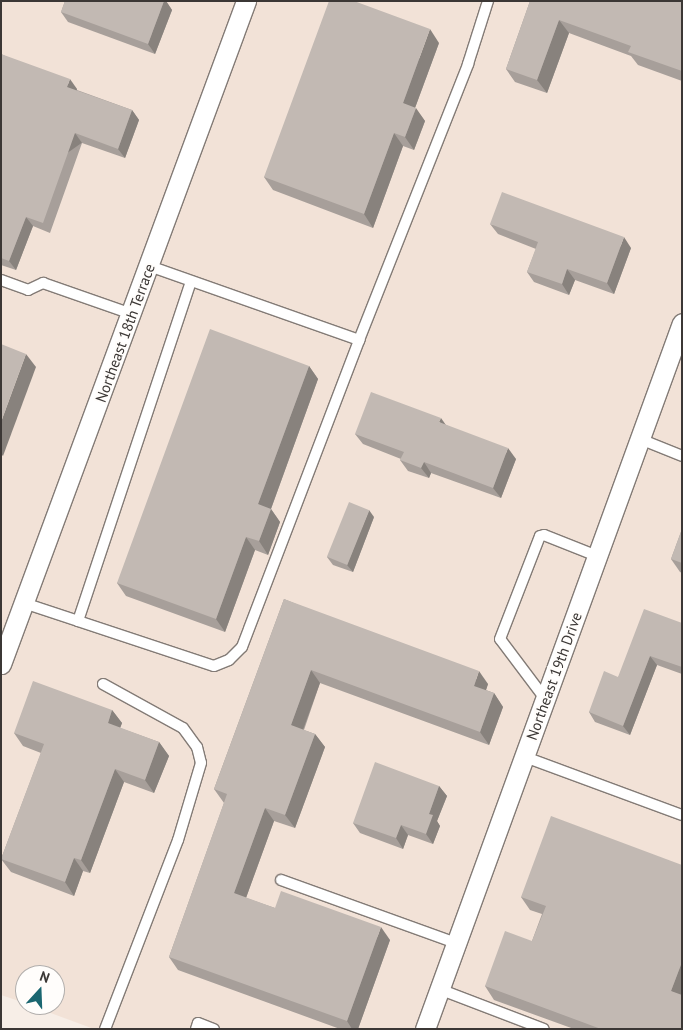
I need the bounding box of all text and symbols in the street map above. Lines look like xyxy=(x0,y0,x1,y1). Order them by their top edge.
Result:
street label: Northeast 18th Terrace xyxy=(91,261,159,405)
street label: Northeast 19th Drive xyxy=(523,610,585,742)
north arrow xyxy=(15,965,65,1015)
text: N xyxy=(37,967,52,987)

